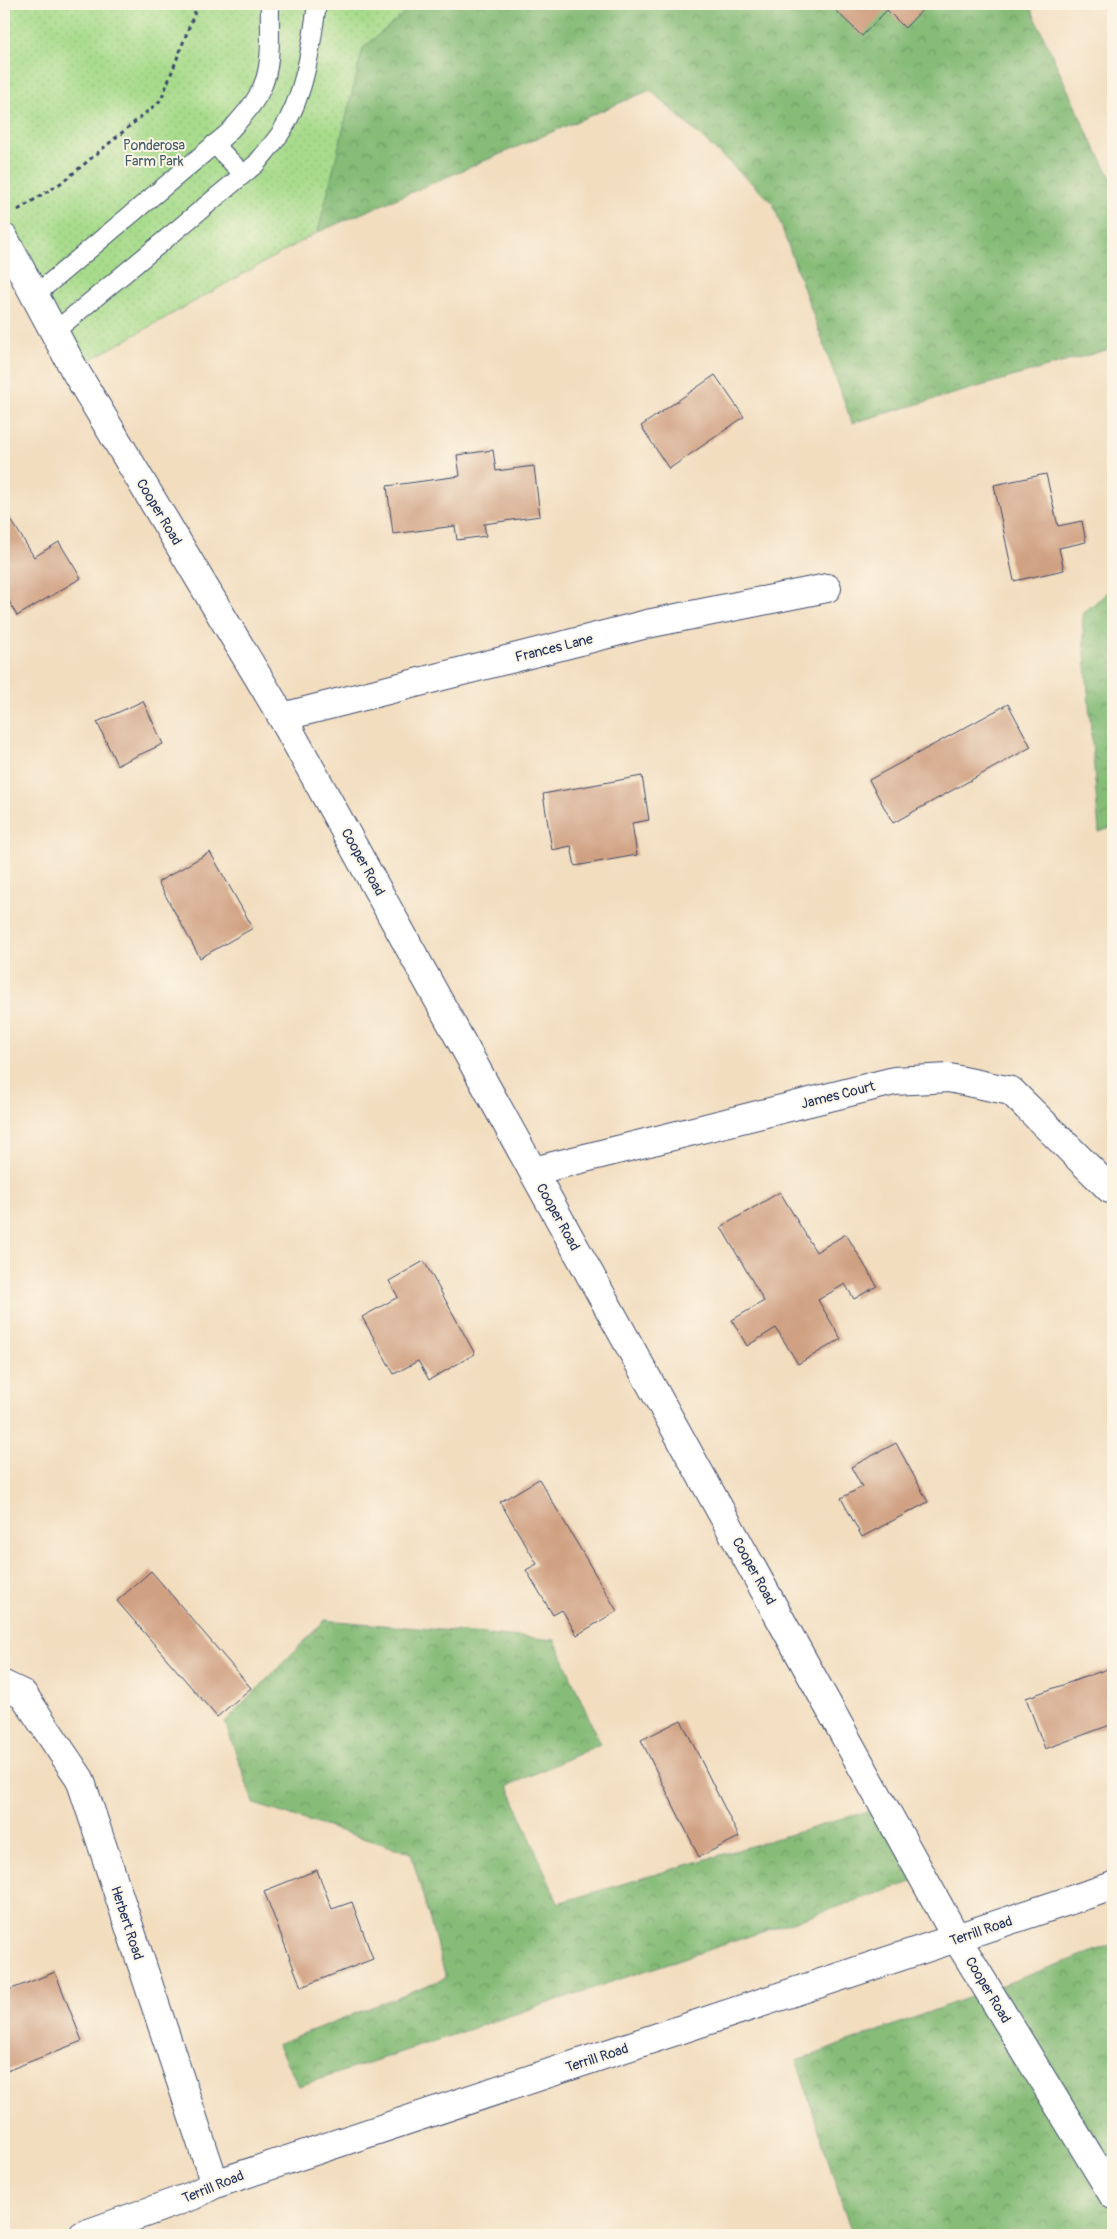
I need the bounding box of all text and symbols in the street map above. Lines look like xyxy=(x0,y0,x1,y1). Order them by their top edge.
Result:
park label: Ponderosa Farm Park xyxy=(123,137,185,170)
street label: Cooper Road xyxy=(133,476,186,548)
street label: Frances Lane xyxy=(513,630,595,666)
street label: Cooper Road xyxy=(338,825,389,899)
street label: James Court xyxy=(799,1078,877,1112)
street label: Cooper Road xyxy=(533,1180,584,1254)
street label: Cooper Road xyxy=(729,1534,780,1608)
street label: Herbert Road xyxy=(107,1884,147,1962)
street label: Terrill Road xyxy=(947,1912,1015,1950)
street label: Cooper Road xyxy=(962,1954,1015,2026)
street label: Terrill Road xyxy=(563,2040,631,2076)
street label: Terrill Road xyxy=(180,2167,246,2207)

